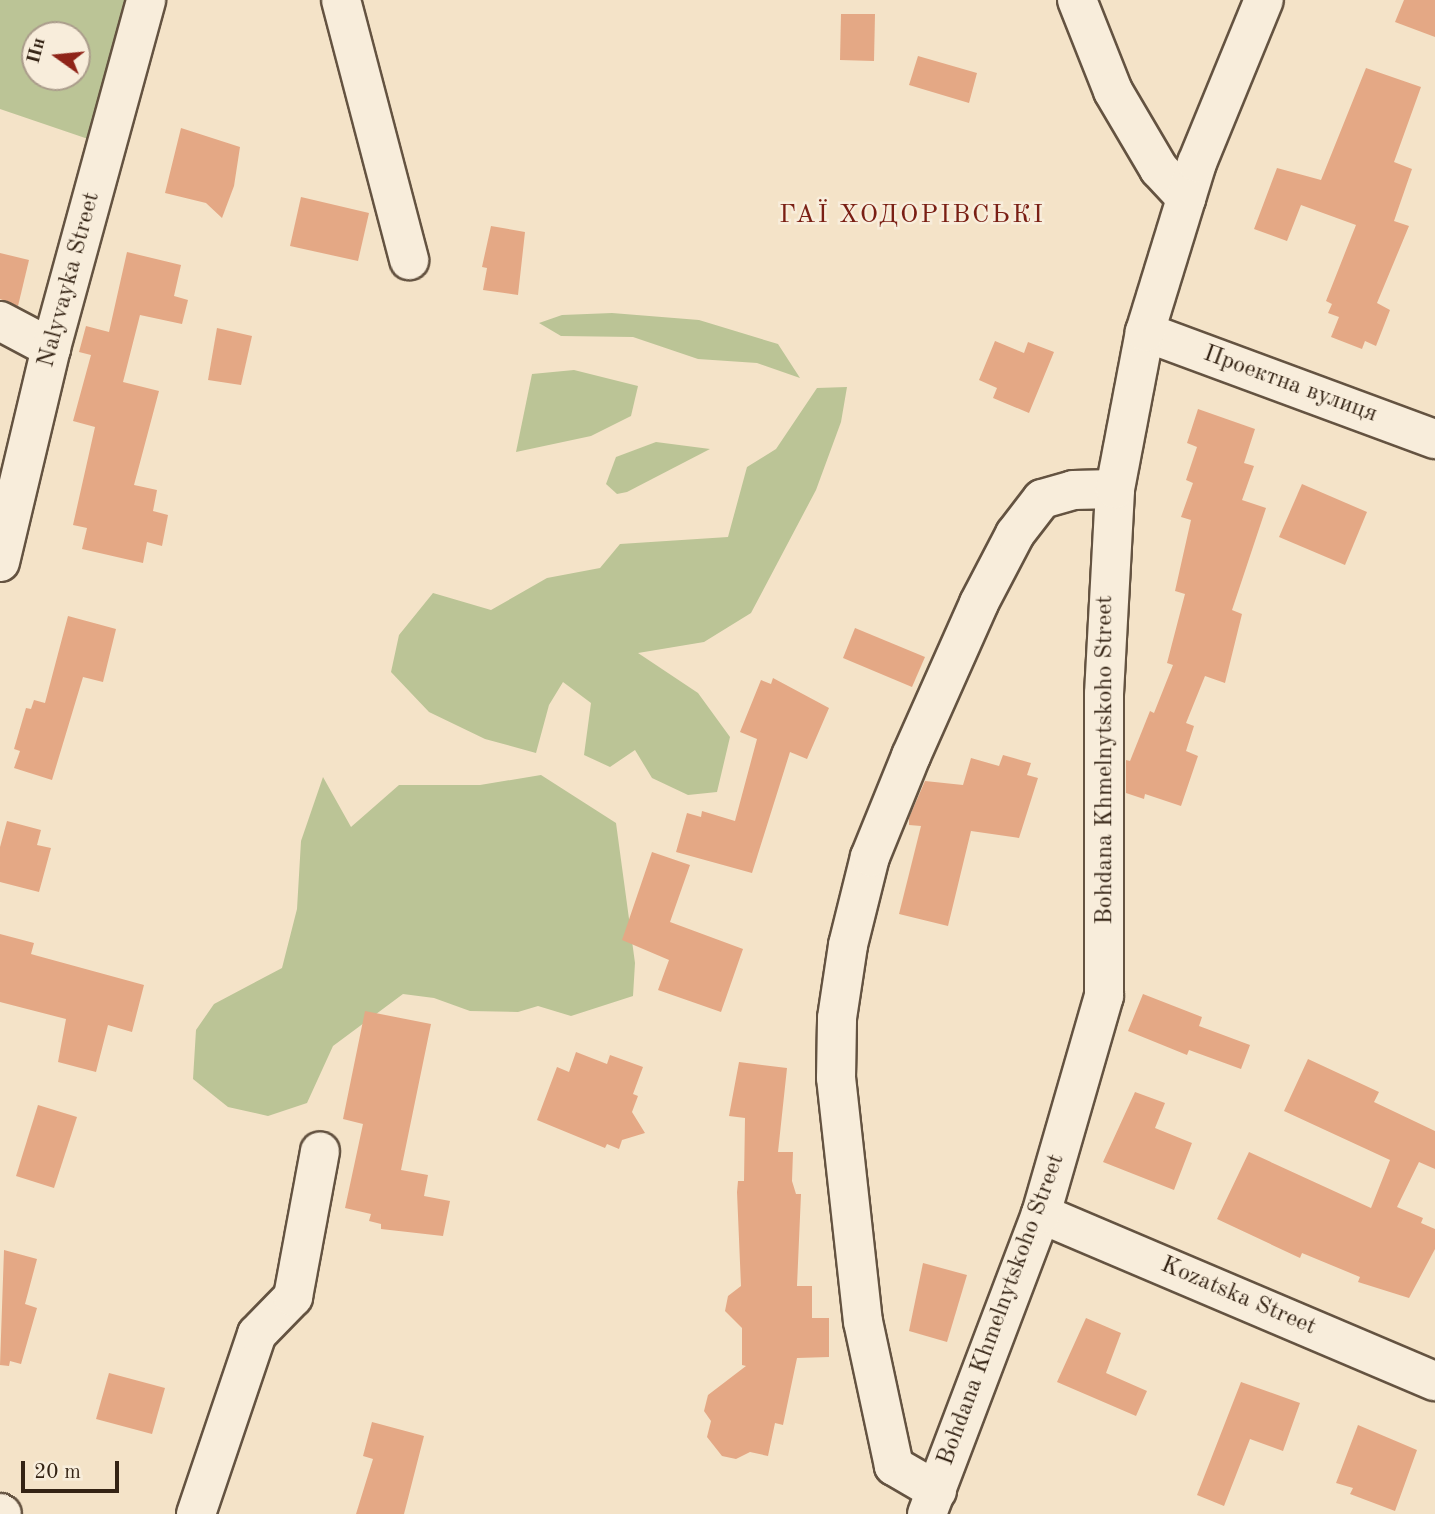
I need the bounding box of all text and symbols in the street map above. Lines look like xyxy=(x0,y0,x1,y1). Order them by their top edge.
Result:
north arrow xyxy=(21,21,91,91)
text: Пн xyxy=(25,36,50,66)
street label: Nalyvayka Street xyxy=(33,189,107,371)
district label: ГАЇ ХОДОРІВСЬКІ xyxy=(781,200,1043,232)
street label: Проектна вулиця xyxy=(1199,340,1381,430)
street label: Bohdana Khmelnytskoho Street xyxy=(1092,595,1120,925)
street label: Bohdana Khmelnytskoho Street xyxy=(932,1150,1072,1470)
street label: Kozatska Street xyxy=(1156,1251,1320,1343)
scale bar xyxy=(24,1448,122,1492)
text: 20 m xyxy=(34,1462,81,1483)

